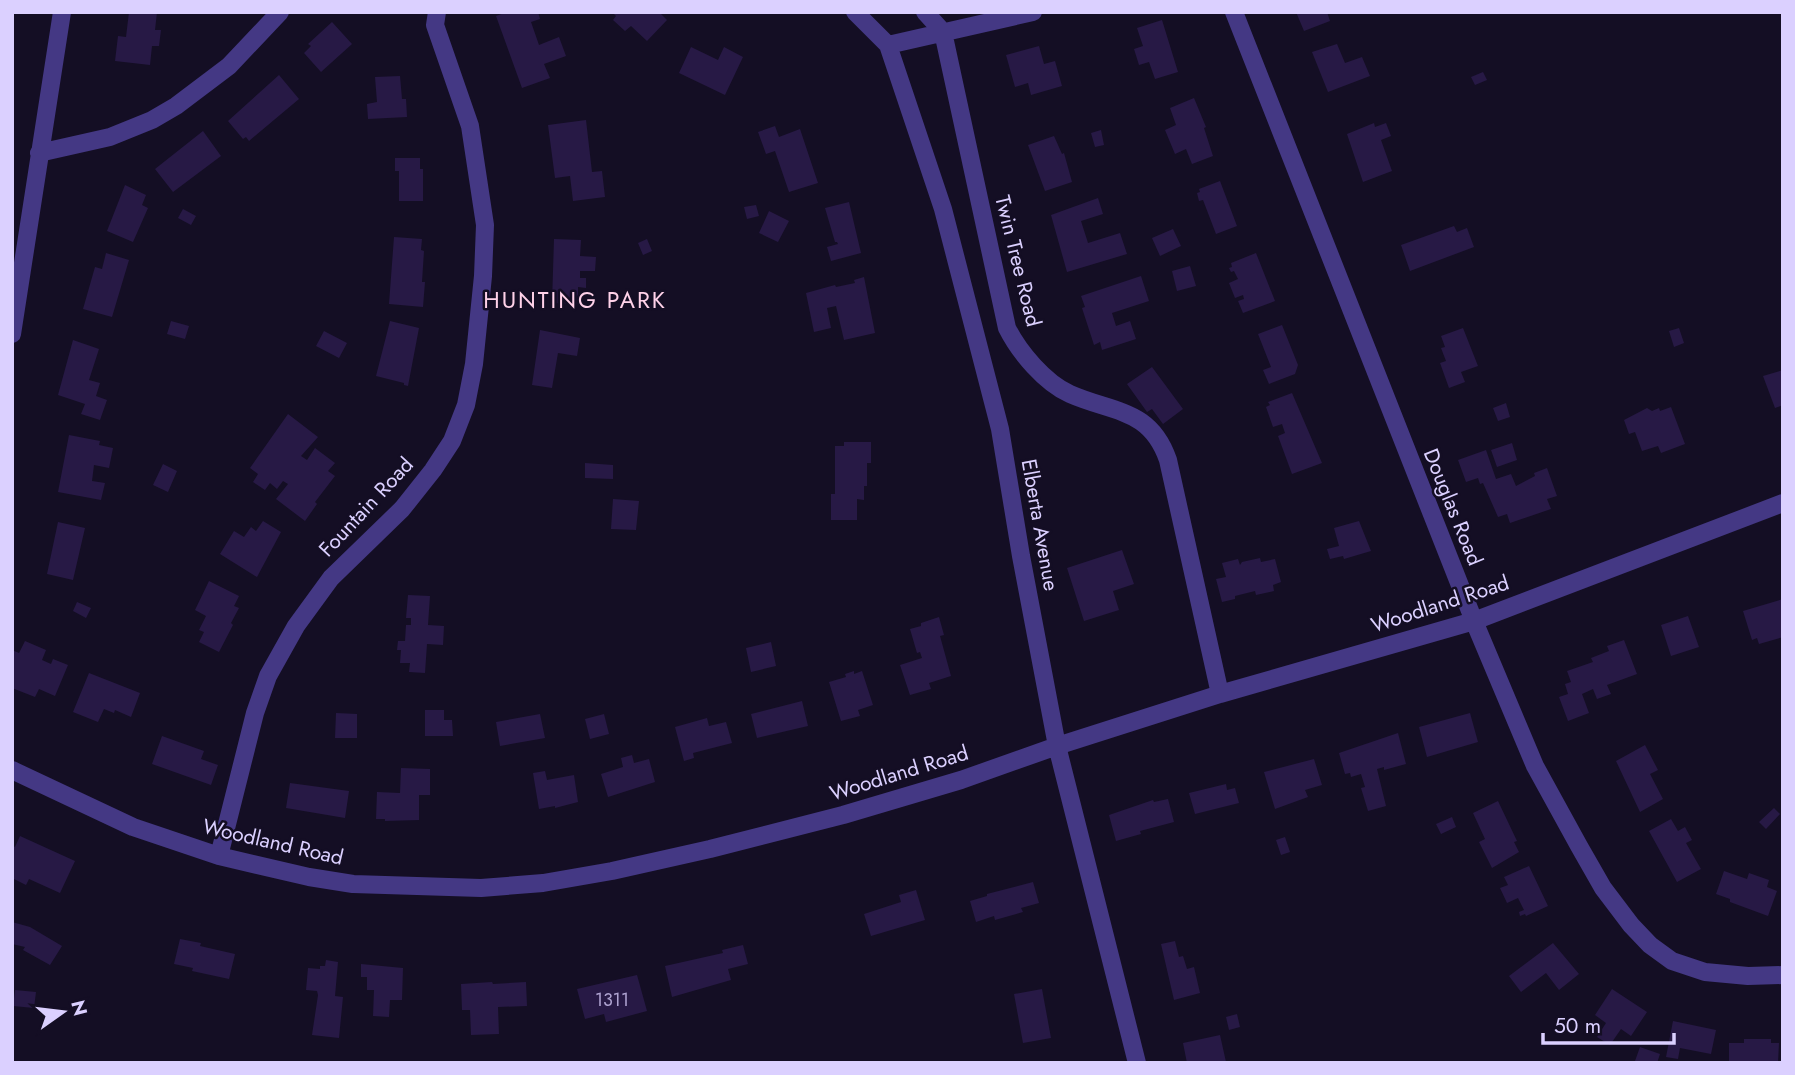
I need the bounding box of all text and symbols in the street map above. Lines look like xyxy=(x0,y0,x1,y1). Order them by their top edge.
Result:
street label: Twin Tree Road xyxy=(987,192,1049,330)
district label: HUNTING PARK xyxy=(483,283,667,317)
street label: Douglas Road xyxy=(1416,444,1490,570)
street label: Fountain Road xyxy=(312,450,420,564)
street label: Elberta Avenue xyxy=(1014,457,1066,593)
street label: Woodland Road xyxy=(1367,568,1513,640)
street label: Woodland Road xyxy=(826,738,972,808)
street label: Woodland Road xyxy=(200,811,346,873)
north arrow xyxy=(28,977,98,1047)
house number: 1311 xyxy=(595,987,629,1013)
text: N xyxy=(64,997,94,1019)
scale bar xyxy=(1543,1002,1674,1046)
text: 50 m xyxy=(1554,1011,1601,1041)

